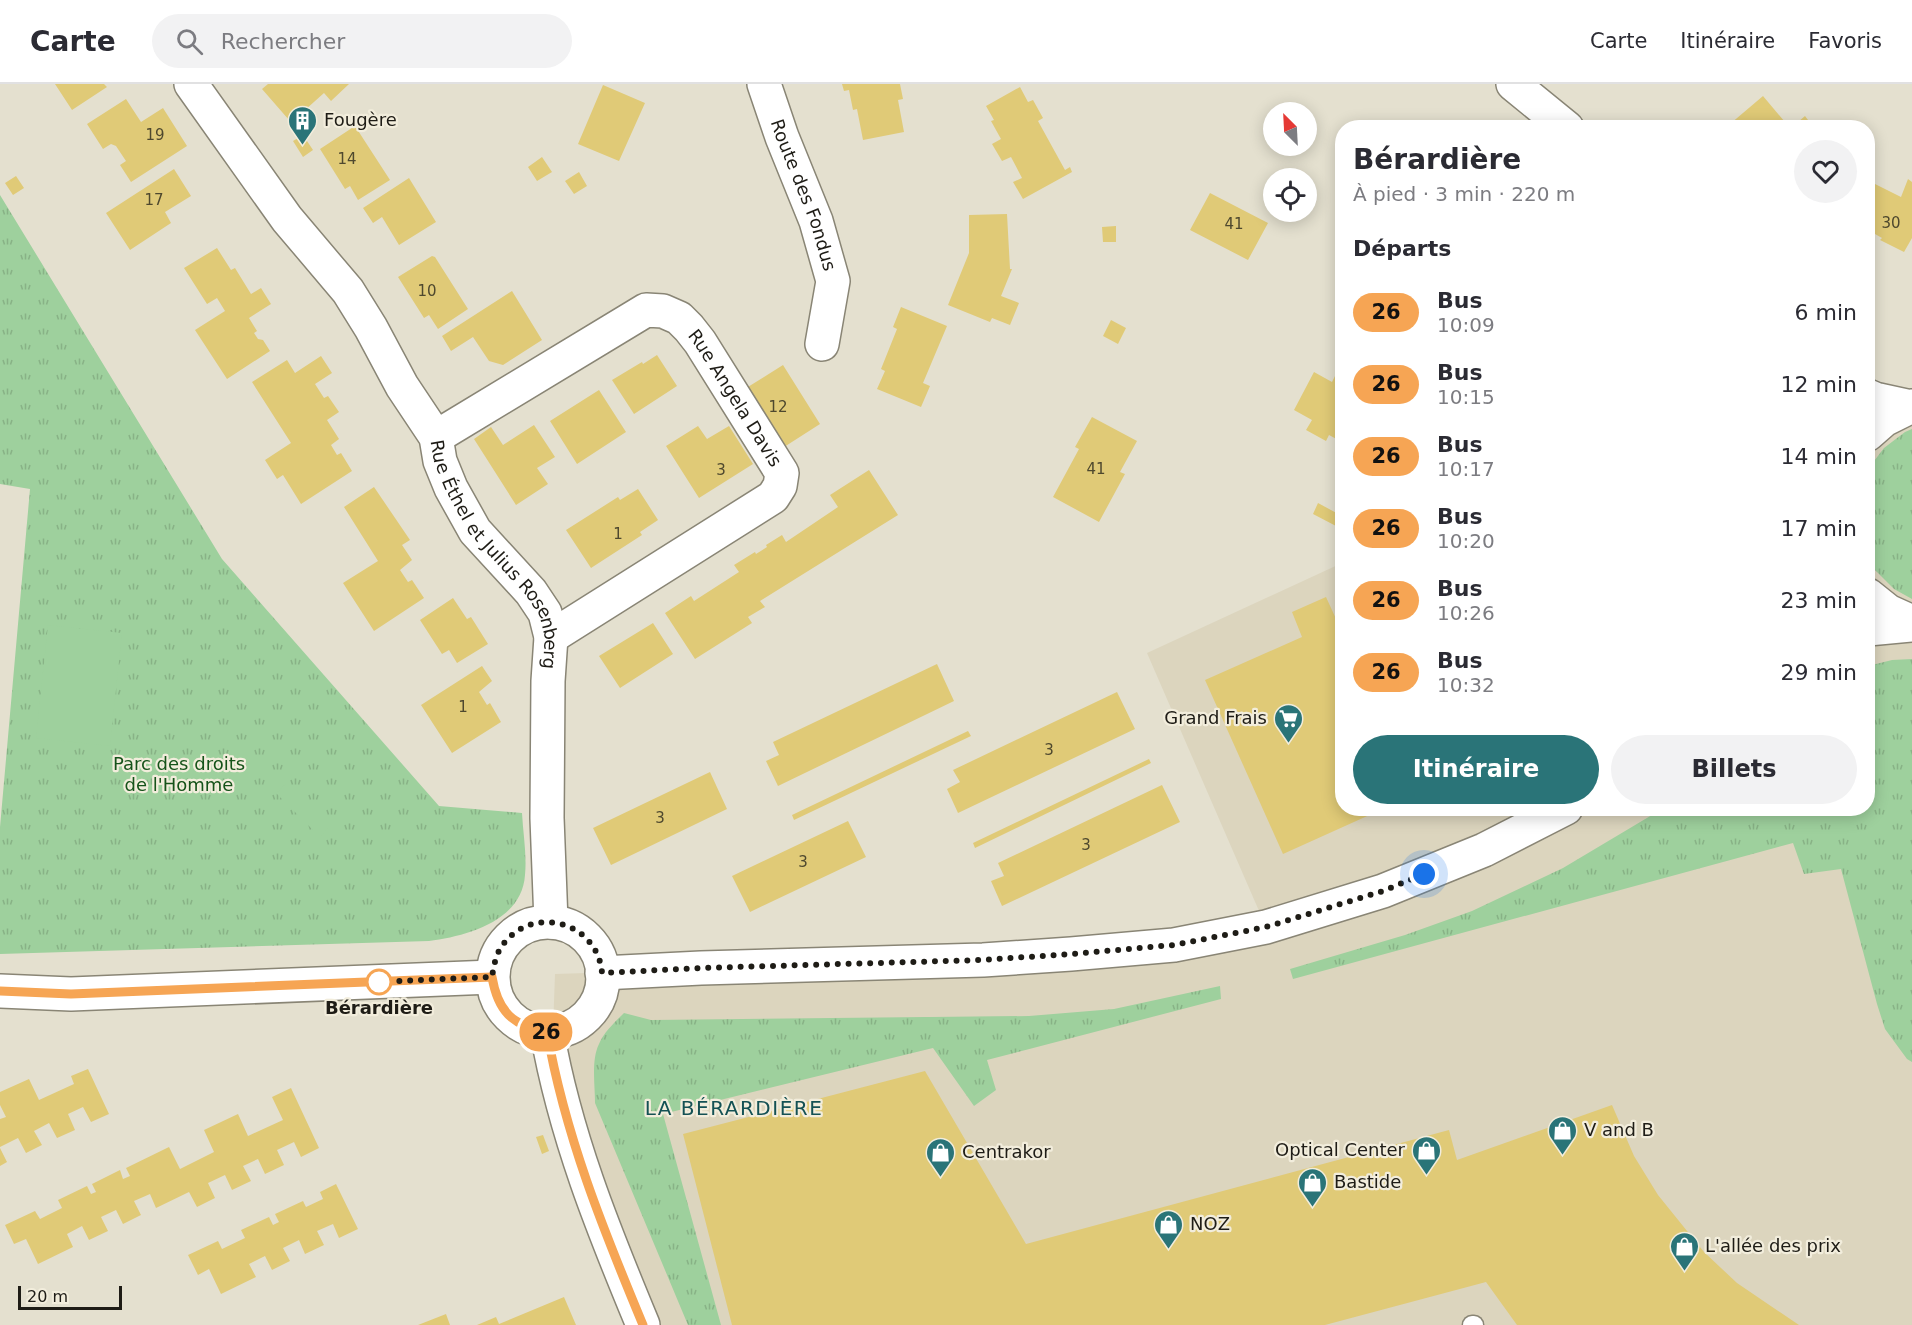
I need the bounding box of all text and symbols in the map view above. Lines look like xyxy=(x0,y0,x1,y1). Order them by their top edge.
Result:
search box xyxy=(152,14,572,68)
text: Carte xyxy=(30,25,116,58)
icon: search xyxy=(173,25,206,58)
text: Rechercher xyxy=(221,29,345,54)
text: Carte xyxy=(1590,29,1647,53)
text: Itinéraire xyxy=(1680,29,1775,53)
text: Favoris xyxy=(1808,29,1882,53)
north arrow xyxy=(1263,102,1317,156)
map controls xyxy=(1263,102,1317,222)
building icon: Fougère xyxy=(287,104,319,146)
place label: Fougère xyxy=(324,109,397,130)
street label: Route des Fondus xyxy=(767,116,841,273)
house number: 19 xyxy=(145,126,165,144)
button: heart xyxy=(1794,140,1857,203)
text: Bérardière xyxy=(1353,143,1521,176)
house number: 14 xyxy=(337,150,357,168)
button: locate xyxy=(1263,168,1317,222)
text: À pied · 3 min · 220 m xyxy=(1353,182,1575,206)
house number: 17 xyxy=(144,191,164,209)
house number: 30 xyxy=(1881,214,1901,232)
house number: 41 xyxy=(1224,215,1244,233)
text: Départs xyxy=(1353,236,1451,261)
house number: 10 xyxy=(417,282,437,300)
text: Bus xyxy=(1437,288,1483,313)
text: 26 xyxy=(1371,300,1401,324)
text: 6 min xyxy=(1795,300,1857,325)
text: 10:09 xyxy=(1437,313,1495,337)
street label: Rue Angela Davis xyxy=(684,325,786,470)
text: Bus xyxy=(1437,360,1483,385)
text: 26 xyxy=(1371,372,1401,396)
text: 12 min xyxy=(1781,372,1857,397)
text: 10:15 xyxy=(1437,385,1495,409)
house number: 12 xyxy=(768,398,788,416)
text: Bus xyxy=(1437,432,1483,457)
street label: Rue Éthel et Julius Rosenberg xyxy=(427,438,562,670)
text: 26 xyxy=(1371,444,1401,468)
text: 14 min xyxy=(1781,444,1857,469)
text: 10:17 xyxy=(1437,457,1495,481)
house number: 41 xyxy=(1086,460,1106,478)
house number: 3 xyxy=(716,461,726,479)
text: Bus xyxy=(1437,504,1483,529)
text: 26 xyxy=(1371,516,1401,540)
text: 17 min xyxy=(1781,516,1857,541)
house number: 1 xyxy=(613,525,623,543)
text: 10:20 xyxy=(1437,529,1495,553)
text: Bus xyxy=(1437,576,1483,601)
text: 26 xyxy=(1371,588,1401,612)
text: 23 min xyxy=(1781,588,1857,613)
text: 10:26 xyxy=(1437,601,1495,625)
text: Bus xyxy=(1437,648,1483,673)
text: 26 xyxy=(1371,660,1401,684)
text: 29 min xyxy=(1781,660,1857,685)
text: 10:32 xyxy=(1437,673,1495,697)
house number: 1 xyxy=(458,698,468,716)
supermarket icon: Grand Frais xyxy=(1272,702,1304,744)
place label: Grand Frais xyxy=(1164,707,1267,728)
button: Itinéraire xyxy=(1353,735,1599,804)
button: Billets xyxy=(1611,735,1857,804)
house number: 3 xyxy=(1044,741,1054,759)
park label: Parc des droits de l'Homme xyxy=(113,753,245,795)
house number: 3 xyxy=(655,809,665,827)
house number: 3 xyxy=(1081,836,1091,854)
house number: 3 xyxy=(798,853,808,871)
your location xyxy=(1409,859,1439,889)
marker: Bérardière xyxy=(366,969,392,995)
place label: Bérardière xyxy=(325,997,433,1018)
line badge: 26 xyxy=(519,1012,573,1052)
text: 26 xyxy=(531,1020,561,1044)
district label: LA BÉRARDIÈRE xyxy=(645,1096,823,1120)
shop icon: V and B xyxy=(1547,1114,1579,1156)
place label: V and B xyxy=(1584,1119,1654,1140)
shop icon: Optical Center xyxy=(1410,1134,1442,1176)
shop icon: Centrakor xyxy=(925,1136,957,1178)
place label: Optical Center xyxy=(1275,1139,1406,1160)
place label: Centrakor xyxy=(962,1141,1051,1162)
shop icon: Bastide xyxy=(1297,1166,1329,1208)
place label: Bastide xyxy=(1334,1171,1401,1192)
shop icon: NOZ xyxy=(1153,1208,1185,1250)
place label: NOZ xyxy=(1190,1213,1230,1234)
shop icon: L'allée des prix xyxy=(1668,1230,1700,1272)
place label: L'allée des prix xyxy=(1705,1235,1841,1256)
scale bar xyxy=(18,1283,122,1310)
text: 20 m xyxy=(27,1287,68,1306)

